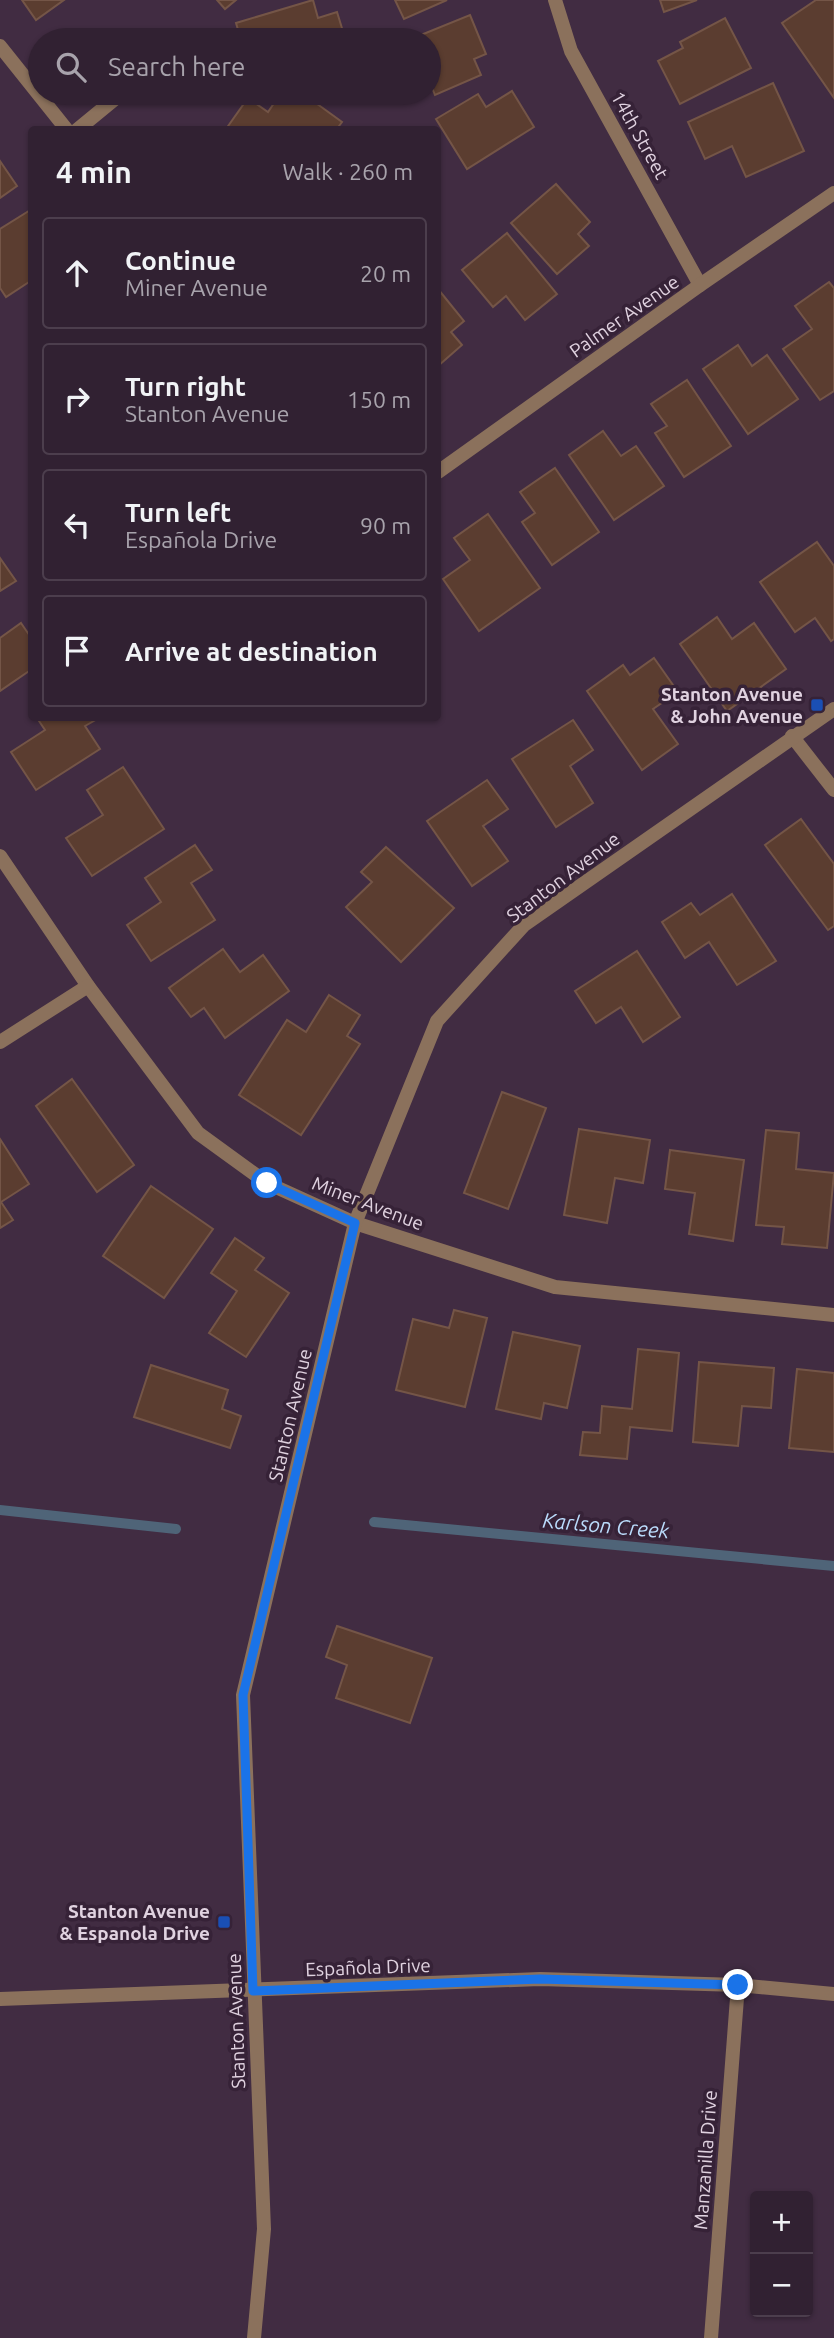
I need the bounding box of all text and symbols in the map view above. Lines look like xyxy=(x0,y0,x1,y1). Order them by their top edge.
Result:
search box xyxy=(28,28,441,105)
icon: search xyxy=(52,48,90,86)
text: Search here xyxy=(108,52,245,81)
street label: 14th Street xyxy=(607,87,673,183)
text: 4 min xyxy=(56,155,132,189)
text: Walk · 260 m xyxy=(282,159,413,184)
text: Continue xyxy=(125,246,236,275)
icon: ahead xyxy=(58,254,96,292)
text: 20 m xyxy=(360,261,411,286)
street label: Palmer Avenue xyxy=(565,270,683,362)
text: Miner Avenue xyxy=(125,275,268,300)
text: Turn right xyxy=(125,372,246,401)
icon: right xyxy=(58,380,96,418)
text: 150 m xyxy=(347,387,411,412)
text: Stanton Avenue xyxy=(125,401,289,426)
text: Turn left xyxy=(125,498,231,527)
icon: left xyxy=(58,506,96,544)
text: 90 m xyxy=(360,513,411,538)
text: Española Drive xyxy=(125,527,277,552)
icon: arrive xyxy=(58,632,96,670)
text: Arrive at destination xyxy=(125,637,378,666)
place label: Stanton Avenue & John Avenue xyxy=(661,683,803,727)
marker: Stanton Avenue & John Avenue xyxy=(809,697,825,713)
street label: Stanton Avenue xyxy=(502,827,624,927)
route start xyxy=(251,1167,282,1198)
street label: Miner Avenue xyxy=(309,1172,427,1234)
street label: Stanton Avenue xyxy=(264,1346,316,1484)
water label: Karlson Creek xyxy=(542,1507,671,1543)
place label: Stanton Avenue & Espanola Drive xyxy=(59,1900,210,1944)
marker: Stanton Avenue & Espanola Drive xyxy=(216,1914,232,1930)
street label: Stanton Avenue xyxy=(223,1953,249,2089)
street label: Española Drive xyxy=(305,1954,431,1980)
route end xyxy=(722,1969,753,2000)
street label: Manzanilla Drive xyxy=(689,2089,721,2231)
map controls xyxy=(750,2191,813,2317)
button: + xyxy=(750,2191,813,2254)
button: − xyxy=(750,2254,813,2317)

